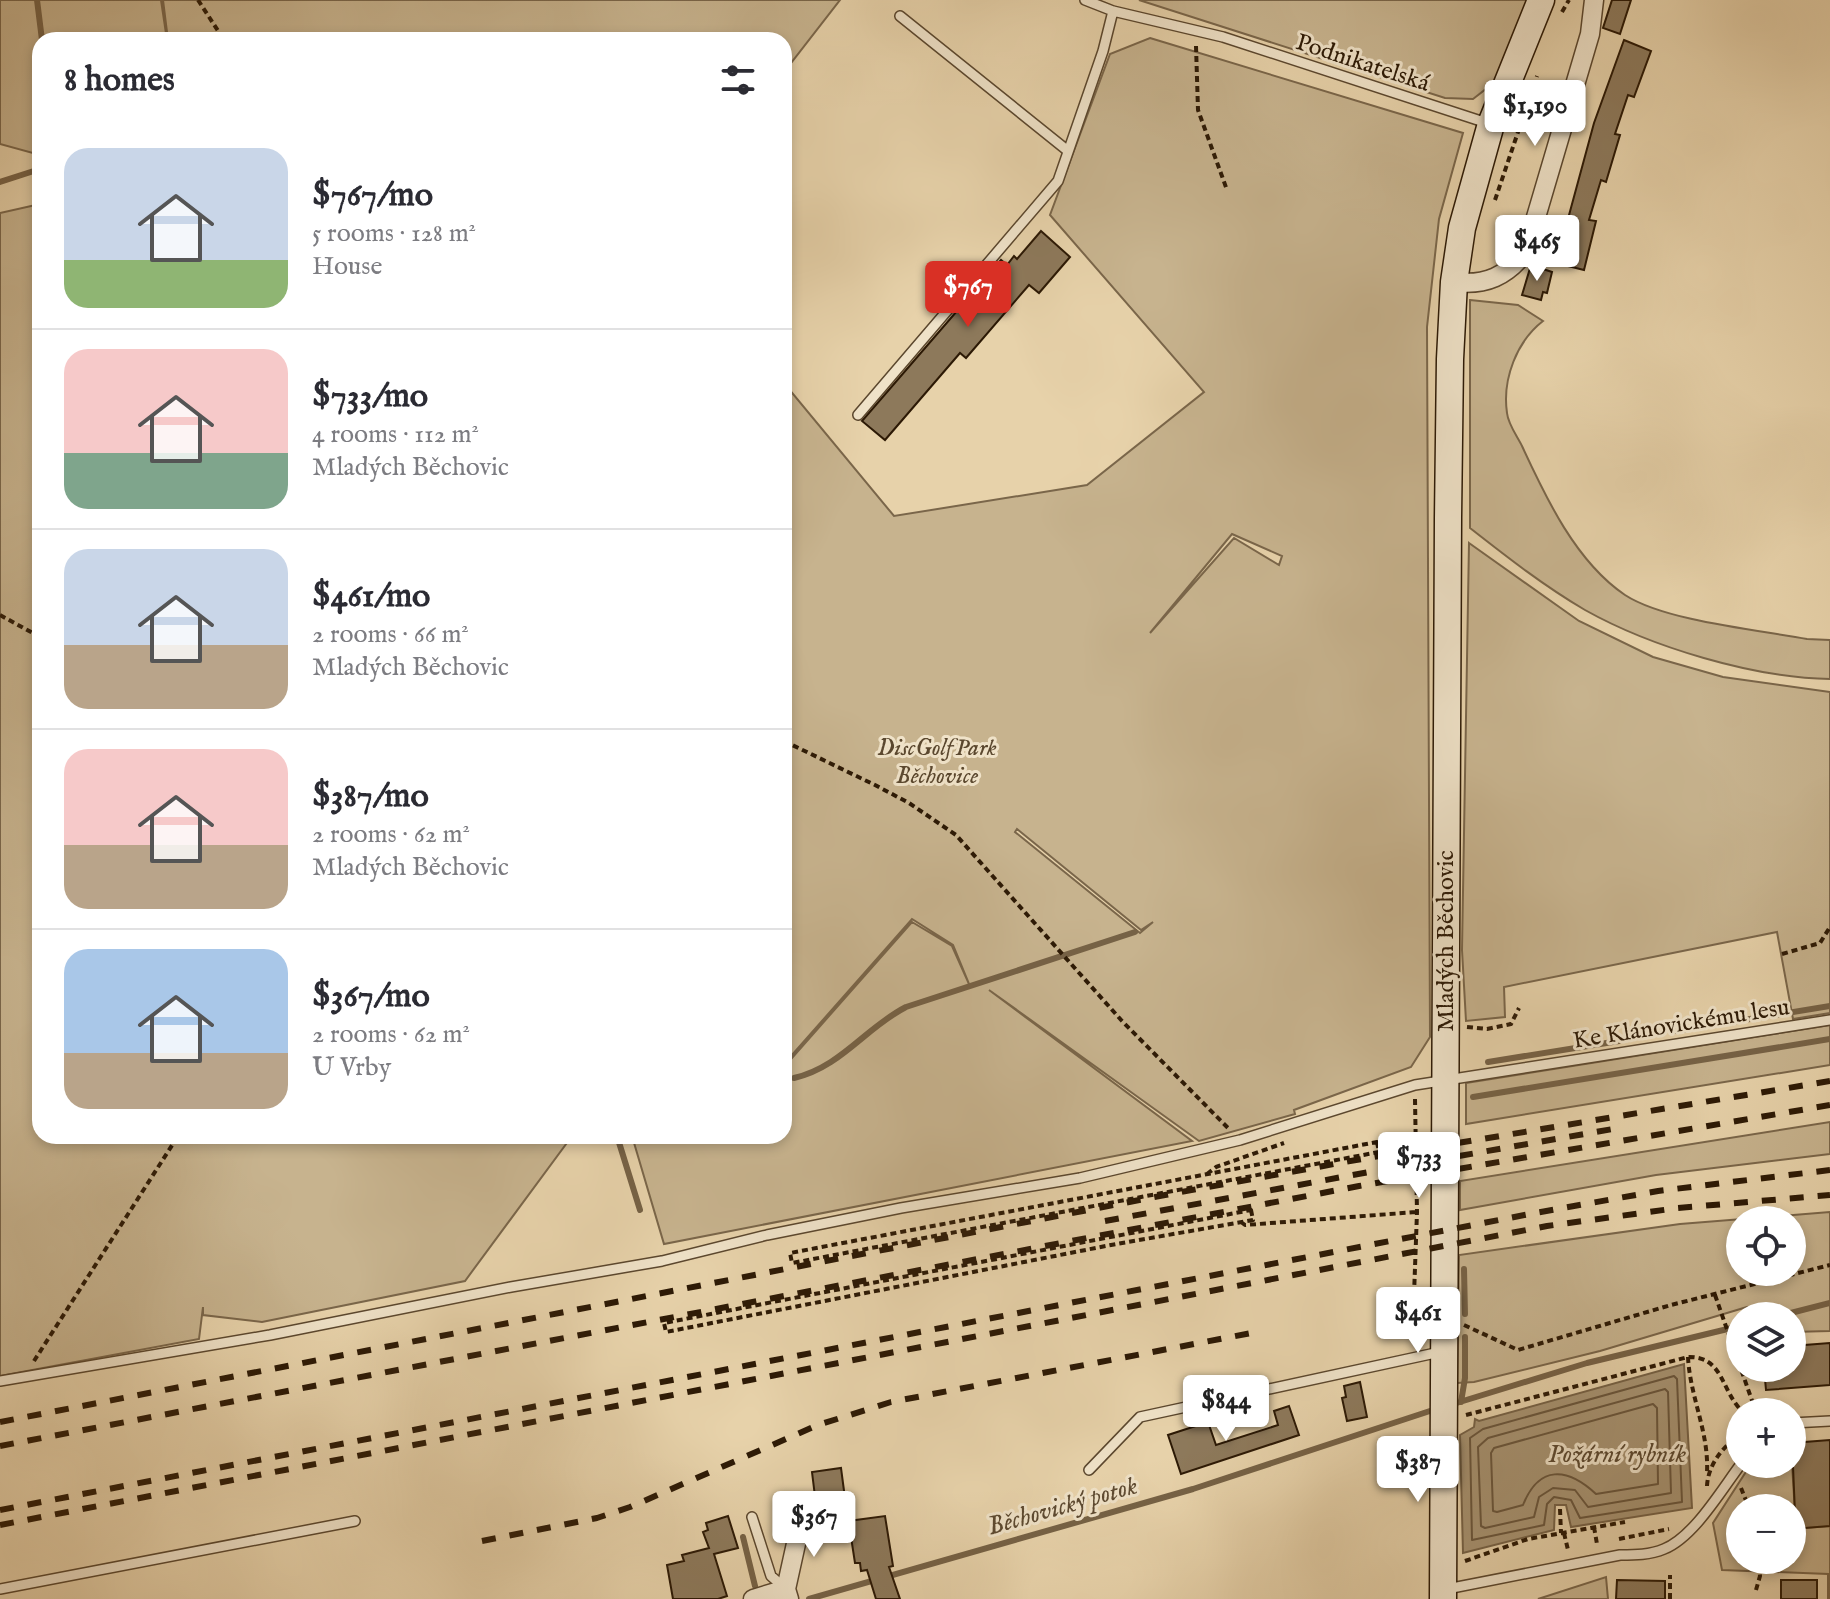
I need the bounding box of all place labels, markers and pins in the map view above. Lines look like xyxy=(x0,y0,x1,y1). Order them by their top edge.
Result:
pin: $1,190 xyxy=(1470,80,1600,148)
pin: $465 xyxy=(1490,215,1584,283)
pin: $767 xyxy=(921,261,1015,329)
pin: $733 xyxy=(1372,1132,1466,1200)
pin: $461 xyxy=(1371,1287,1465,1355)
pin: $844 xyxy=(1179,1375,1273,1443)
pin: $387 xyxy=(1371,1436,1465,1504)
pin: $367 xyxy=(767,1491,861,1559)

